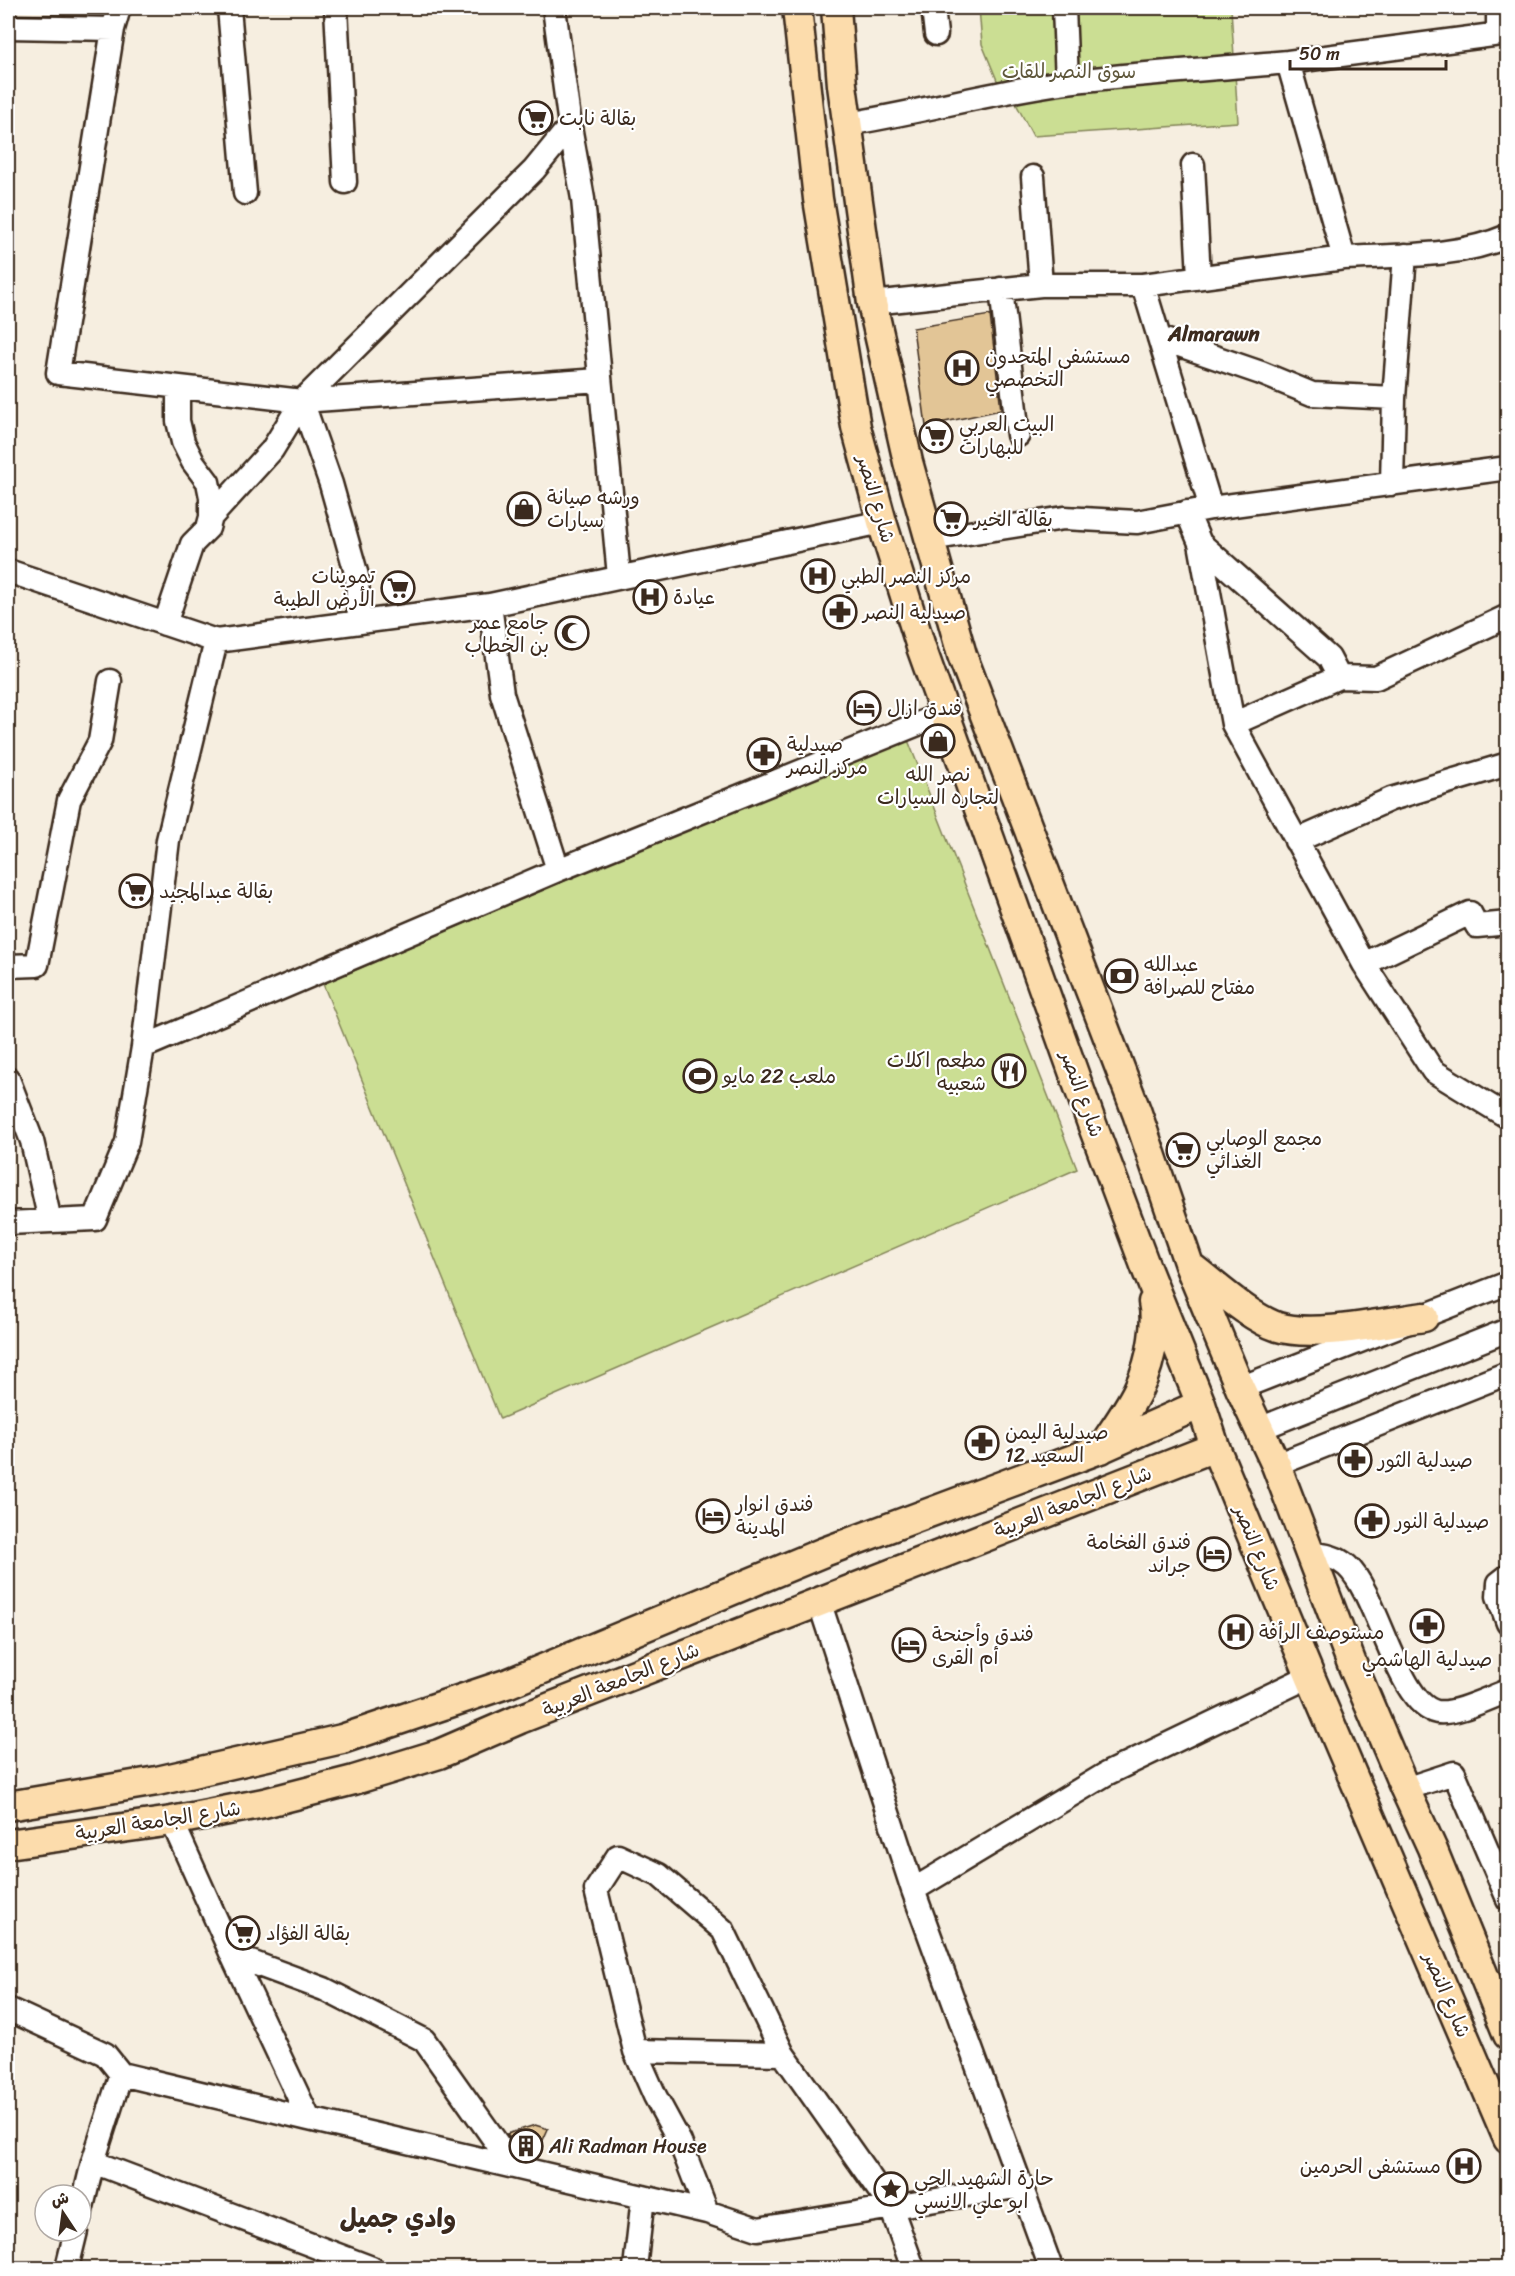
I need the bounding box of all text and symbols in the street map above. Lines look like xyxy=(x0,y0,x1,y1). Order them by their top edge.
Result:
scale bar xyxy=(1290,33,1446,71)
text: 50 m xyxy=(1299,38,1340,70)
park label: سوق النصر للقات xyxy=(1002,54,1136,89)
supermarket icon: بقالة نابت xyxy=(518,100,554,136)
place label: بقالة نابت xyxy=(559,101,636,136)
district label: Almarawn xyxy=(1167,315,1260,353)
place label: مستشفى المتحدون التخصصي xyxy=(985,339,1131,397)
hospital icon: مستشفى المتحدون التخصصي xyxy=(944,350,980,386)
place label: البيت العربي للبهارات xyxy=(959,407,1054,465)
supermarket icon: البيت العربي للبهارات xyxy=(918,418,954,454)
street label: شارع النصر xyxy=(846,449,905,547)
place label: ورشه صيانة سيارات xyxy=(547,480,640,538)
shop icon: ورشه صيانة سيارات xyxy=(506,491,542,527)
supermarket icon: بقالة الخير xyxy=(933,501,969,537)
place label: بقالة الخير xyxy=(972,502,1053,537)
hospital icon: مركز النصر الطبي xyxy=(800,558,836,594)
place label: تموينات الأرض الطيبة xyxy=(274,559,375,617)
place label: مركز النصر الطبي xyxy=(841,559,971,594)
supermarket icon: تموينات الأرض الطيبة xyxy=(380,570,416,606)
hospital icon: عيادة xyxy=(632,579,668,615)
place label: عيادة xyxy=(673,580,715,615)
pharmacy icon: صيدلية النصر xyxy=(822,594,858,630)
place label: صيدلية النصر xyxy=(861,595,966,630)
place label: جامع عمر بن الخطاب xyxy=(464,605,549,663)
mosque icon: جامع عمر بن الخطاب xyxy=(554,615,590,651)
hotel icon: فندق ازال xyxy=(846,690,882,726)
place label: فندق ازال xyxy=(887,691,962,726)
shop icon: نصر الله لتجاره السيارات xyxy=(920,723,956,759)
place label: صيدلية مركز النصر xyxy=(785,727,868,785)
pharmacy icon: صيدلية مركز النصر xyxy=(746,737,782,773)
place label: نصر الله لتجاره السيارات xyxy=(877,757,999,815)
supermarket icon: بقالة عبدالمجيد xyxy=(118,873,154,909)
place label: بقالة عبدالمجيد xyxy=(159,874,273,909)
place label: عبدالله مفتاح للصرافة xyxy=(1144,947,1255,1005)
bank icon: عبدالله مفتاح للصرافة xyxy=(1103,958,1139,994)
place label: مطعم اكلات شعبيه xyxy=(887,1043,986,1101)
street label: شارع النصر xyxy=(1049,1044,1114,1142)
restaurant icon: مطعم اكلات شعبيه xyxy=(991,1053,1027,1089)
sports icon: ملعب 22 مايو xyxy=(682,1058,718,1094)
place label: ملعب 22 مايو xyxy=(721,1059,836,1094)
place label: مجمع الوصابي الغذائي xyxy=(1206,1121,1322,1179)
supermarket icon: مجمع الوصابي الغذائي xyxy=(1165,1132,1201,1168)
place label: صيدلية اليمن السعيد 12 xyxy=(1005,1415,1109,1473)
pharmacy icon: صيدلية اليمن السعيد 12 xyxy=(964,1425,1000,1461)
pharmacy icon: صيدلية الثور xyxy=(1337,1442,1373,1478)
place label: صيدلية الثور xyxy=(1376,1443,1473,1478)
street label: شارع الجامعة العربية xyxy=(989,1456,1157,1548)
place label: فندق انوار المدينة xyxy=(734,1487,814,1545)
hotel icon: فندق انوار المدينة xyxy=(695,1498,731,1534)
street label: شارع النصر xyxy=(1223,1498,1290,1596)
pharmacy icon: صيدلية النور xyxy=(1354,1503,1390,1539)
place label: صيدلية النور xyxy=(1393,1504,1489,1539)
place label: فندق الفخامة جراند xyxy=(1087,1525,1191,1583)
hotel icon: فندق الفخامة جراند xyxy=(1196,1536,1232,1572)
pharmacy icon: صيدلية الهاشمي xyxy=(1409,1608,1445,1644)
hospital icon: مستوصف الرأفة xyxy=(1218,1614,1254,1650)
place label: مستوصف الرأفة xyxy=(1259,1615,1384,1650)
place label: فندق وأجنحة أم القرى xyxy=(932,1617,1034,1675)
hotel icon: فندق وأجنحة أم القرى xyxy=(891,1627,927,1663)
street label: شارع الجامعة العربية xyxy=(537,1632,705,1728)
place label: صيدلية الهاشمي xyxy=(1362,1642,1492,1677)
street label: شارع الجامعة العربية xyxy=(73,1791,243,1851)
supermarket icon: بقالة الفؤاد xyxy=(225,1915,261,1951)
place label: بقالة الفؤاد xyxy=(266,1916,350,1951)
street label: شارع النصر xyxy=(1413,1945,1481,2043)
building icon: Ali Radman House xyxy=(508,2128,544,2164)
place label: Ali Radman House xyxy=(548,2129,707,2164)
hospital icon: مستشفى الحرمين xyxy=(1446,2148,1482,2184)
place label: مستشفى الحرمين xyxy=(1300,2149,1441,2184)
place label: حارة الشهيد الحي ابو علي الانسي xyxy=(914,2161,1054,2219)
place icon: حارة الشهيد الحي ابو علي الانسي xyxy=(873,2171,909,2207)
north arrow xyxy=(33,2183,93,2243)
text: ش xyxy=(48,2183,72,2215)
district label: وادي جميل xyxy=(340,2195,456,2241)

